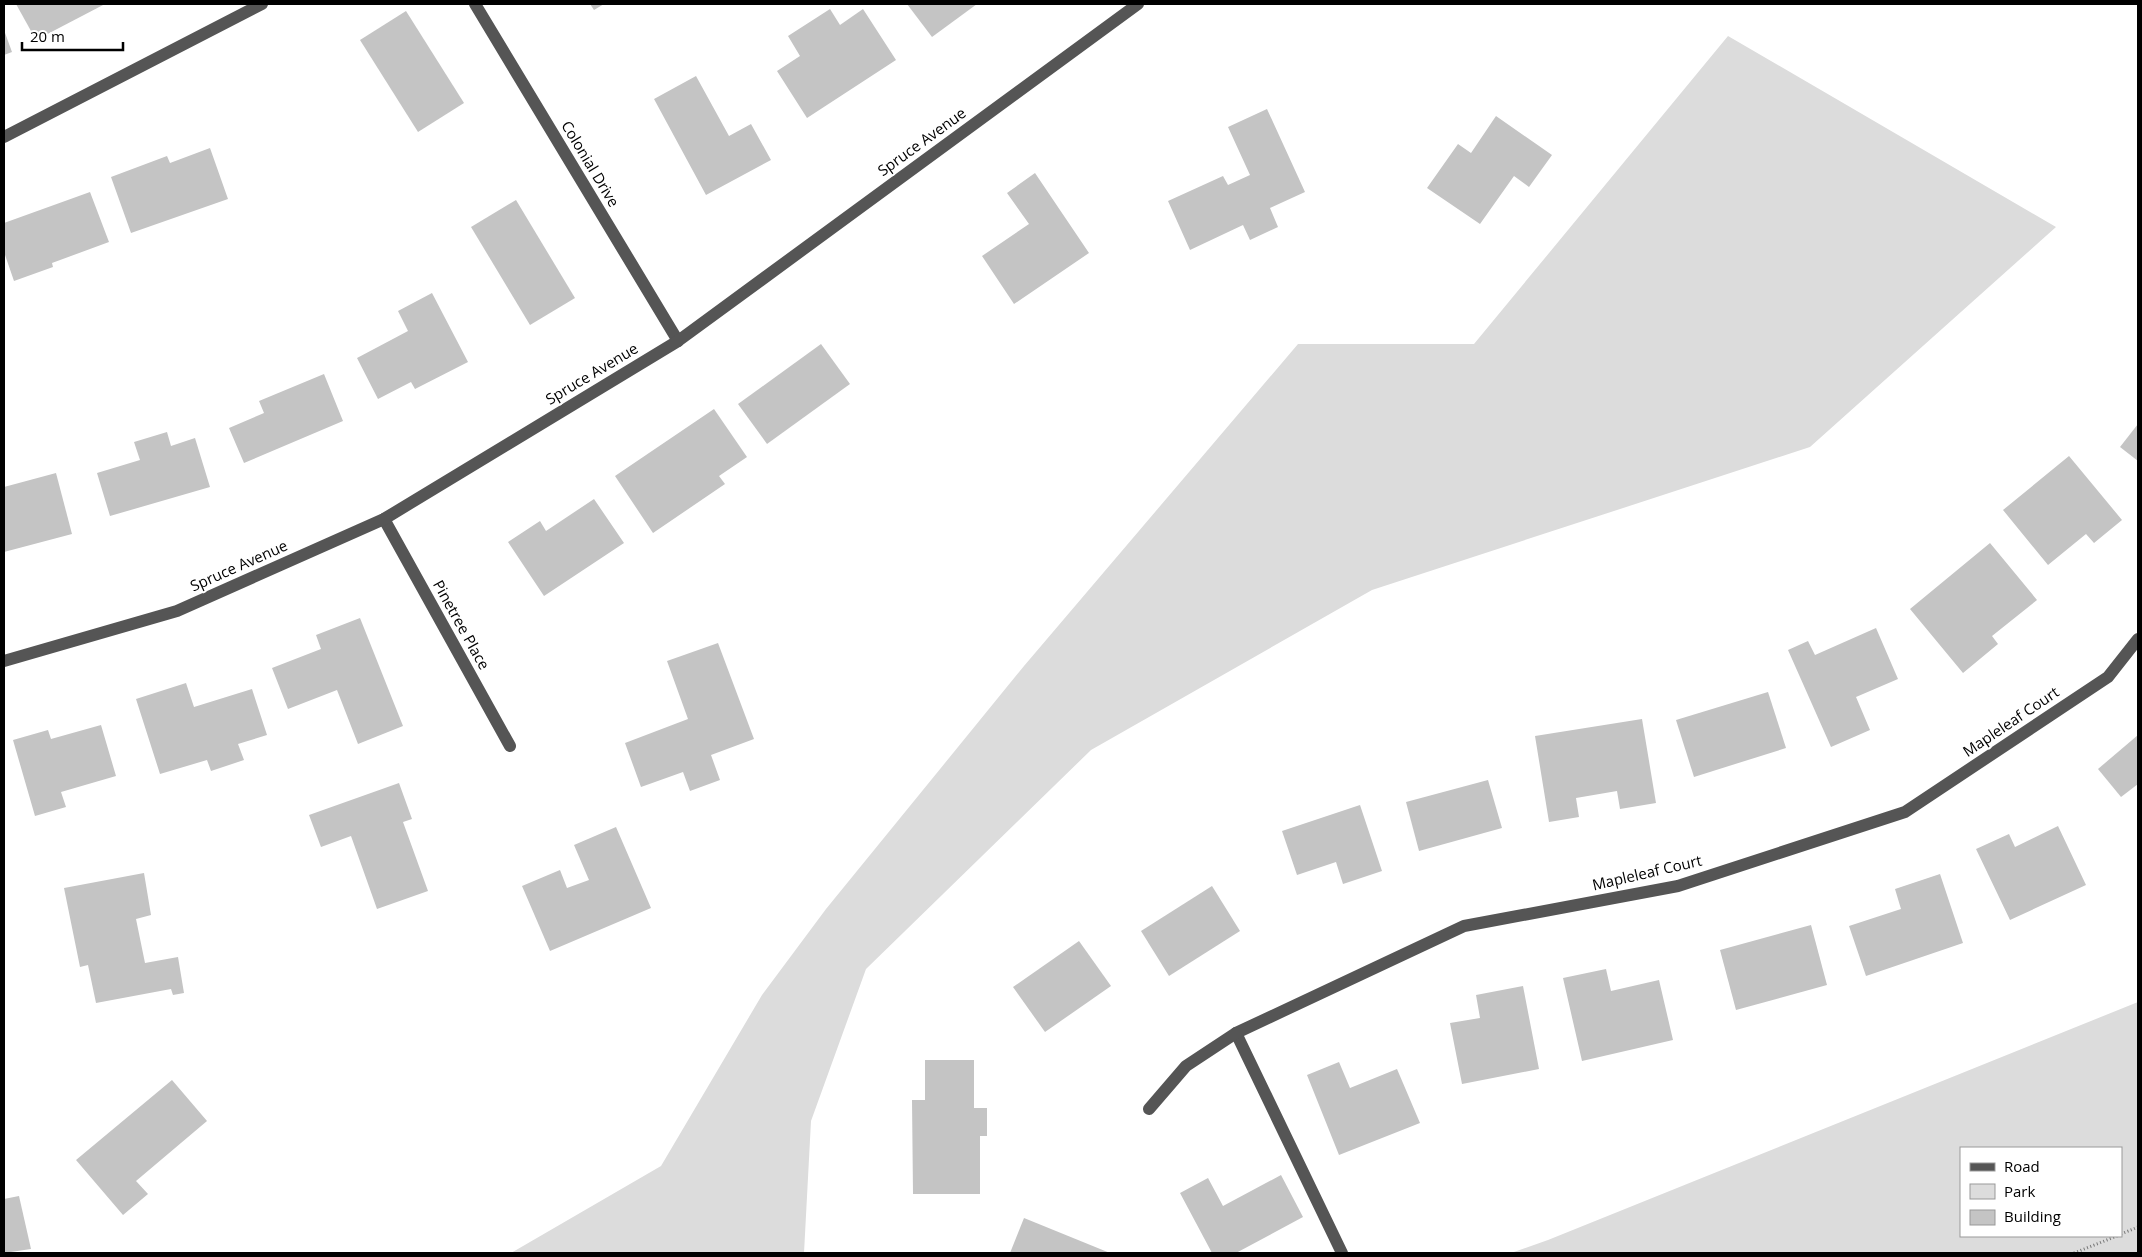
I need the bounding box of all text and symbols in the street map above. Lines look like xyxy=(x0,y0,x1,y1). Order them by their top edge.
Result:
scale bar xyxy=(22,20,124,52)
text: 20 m xyxy=(30,26,65,46)
street label: Spruce Avenue xyxy=(873,102,970,180)
street label: Colonial Drive xyxy=(557,117,624,210)
street label: Spruce Avenue xyxy=(542,338,641,409)
street label: Spruce Avenue xyxy=(187,535,290,595)
street label: Pinetree Place xyxy=(429,576,495,673)
street label: Mapleleaf Court xyxy=(1958,682,2062,761)
street label: Mapleleaf Court xyxy=(1590,850,1704,894)
legend xyxy=(1960,1147,2122,1237)
text: Road xyxy=(2004,1156,2040,1176)
text: Park xyxy=(2004,1181,2035,1201)
text: Building xyxy=(2004,1206,2061,1226)

